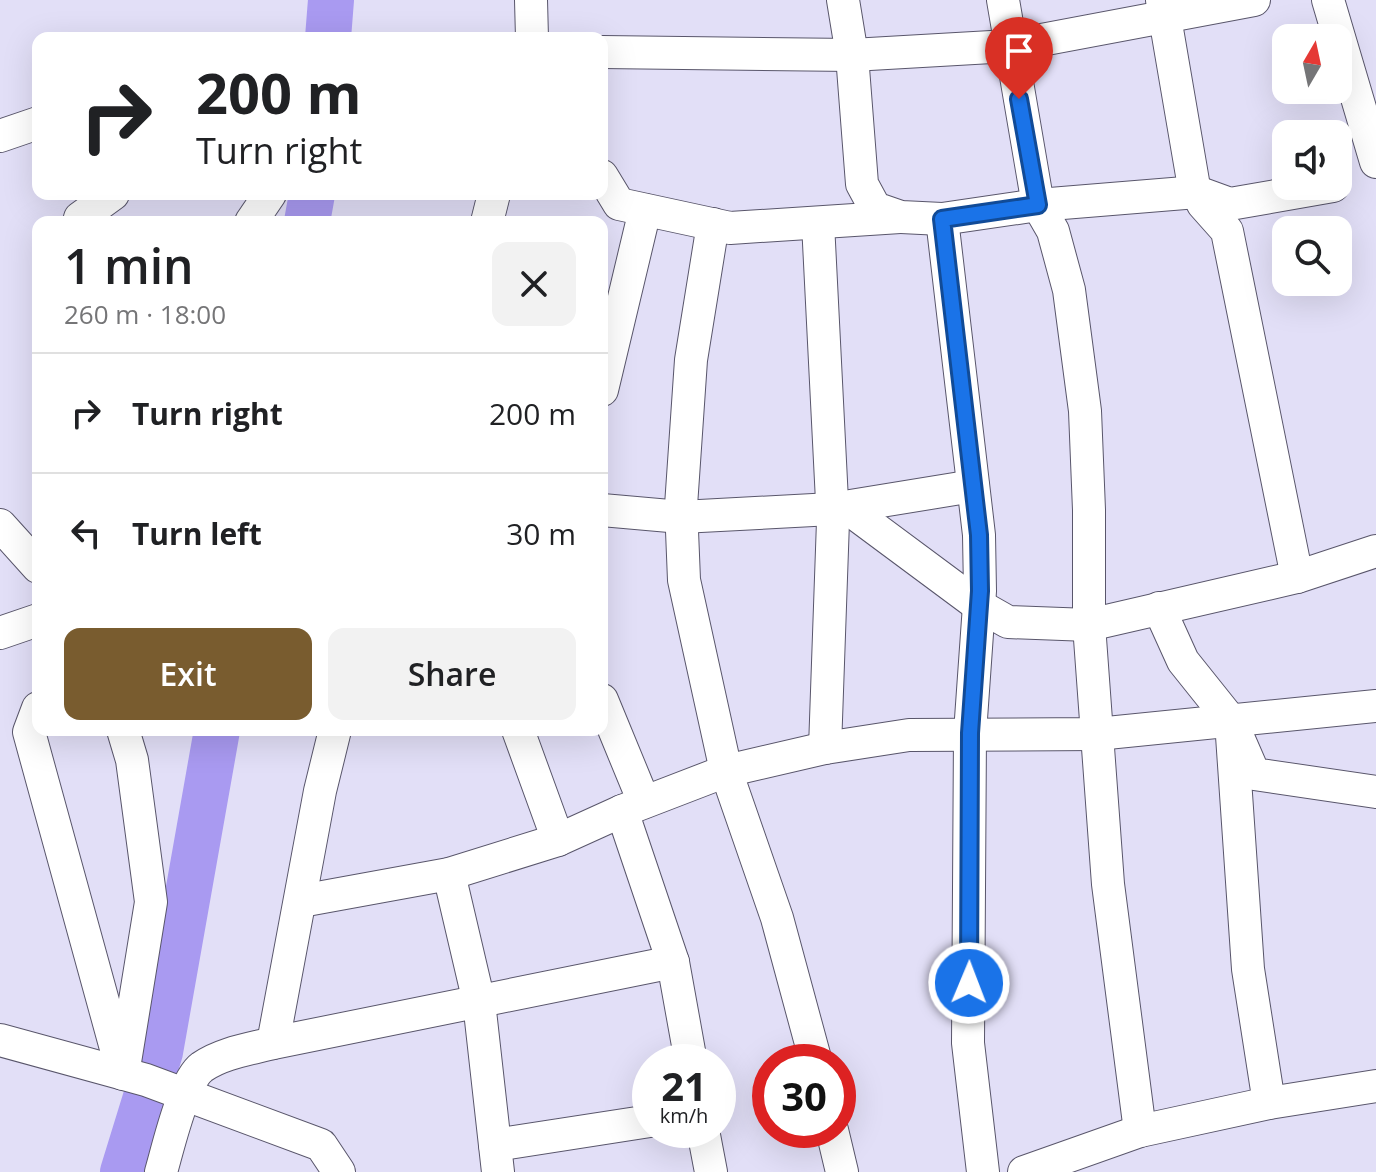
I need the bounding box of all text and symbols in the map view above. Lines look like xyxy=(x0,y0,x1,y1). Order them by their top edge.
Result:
pin xyxy=(985,17,1053,99)
north arrow xyxy=(1272,24,1352,104)
map controls xyxy=(1272,24,1352,296)
icon: arrive xyxy=(997,29,1041,73)
text: 200 m xyxy=(196,54,362,130)
icon: right xyxy=(64,64,168,168)
button: sound xyxy=(1272,120,1352,200)
text: Turn right xyxy=(196,126,362,175)
button: search xyxy=(1272,216,1352,296)
text: 1 min xyxy=(64,233,194,298)
button: close xyxy=(492,242,576,326)
text: 260 m · 18:00 xyxy=(64,296,226,332)
icon: right xyxy=(64,391,108,435)
text: Turn right xyxy=(132,393,283,434)
text: 200 m xyxy=(489,393,576,434)
icon: left xyxy=(64,511,108,555)
text: Turn left xyxy=(132,513,262,554)
text: 30 m xyxy=(506,513,576,554)
button: Exit xyxy=(64,628,312,720)
button: Share xyxy=(328,628,576,720)
position arrow xyxy=(927,941,1011,1025)
speed limit sign: 30 xyxy=(752,1044,856,1148)
text: 21 xyxy=(661,1058,707,1113)
text: km/h xyxy=(660,1102,708,1129)

